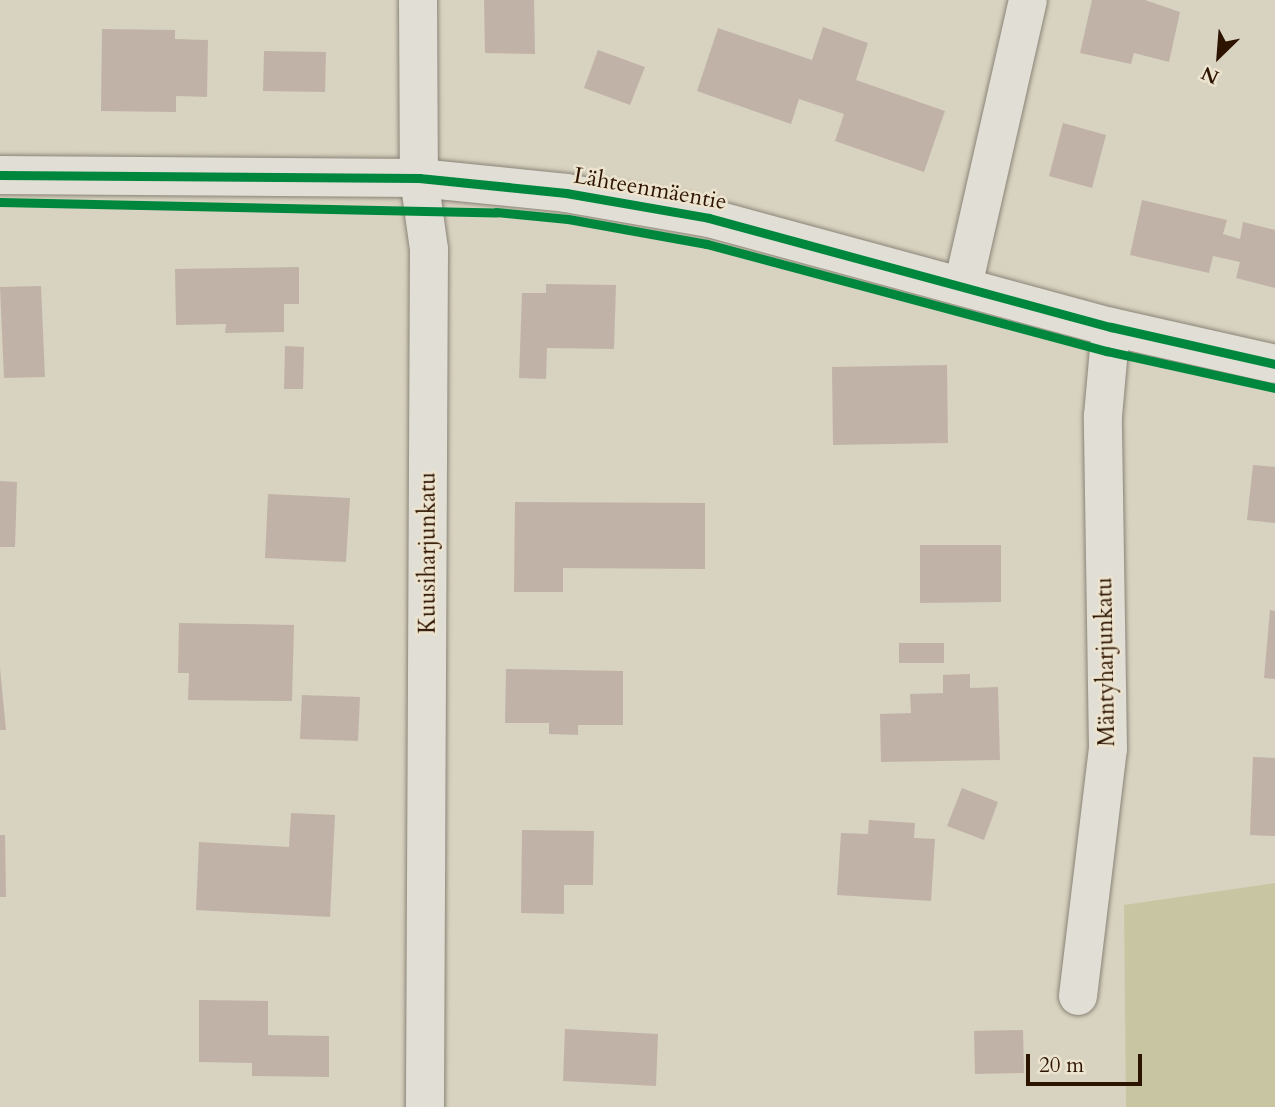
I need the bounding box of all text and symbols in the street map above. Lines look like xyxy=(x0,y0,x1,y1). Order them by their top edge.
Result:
north arrow xyxy=(1184,21,1254,91)
text: N xyxy=(1197,60,1223,90)
street label: Lähteenmäentie xyxy=(571,162,729,216)
street label: Kuusiharjunkatu xyxy=(414,472,442,634)
street label: Mäntyharjunkatu xyxy=(1091,577,1121,747)
scale bar xyxy=(1030,1040,1146,1084)
text: 20 m xyxy=(1039,1051,1084,1080)

